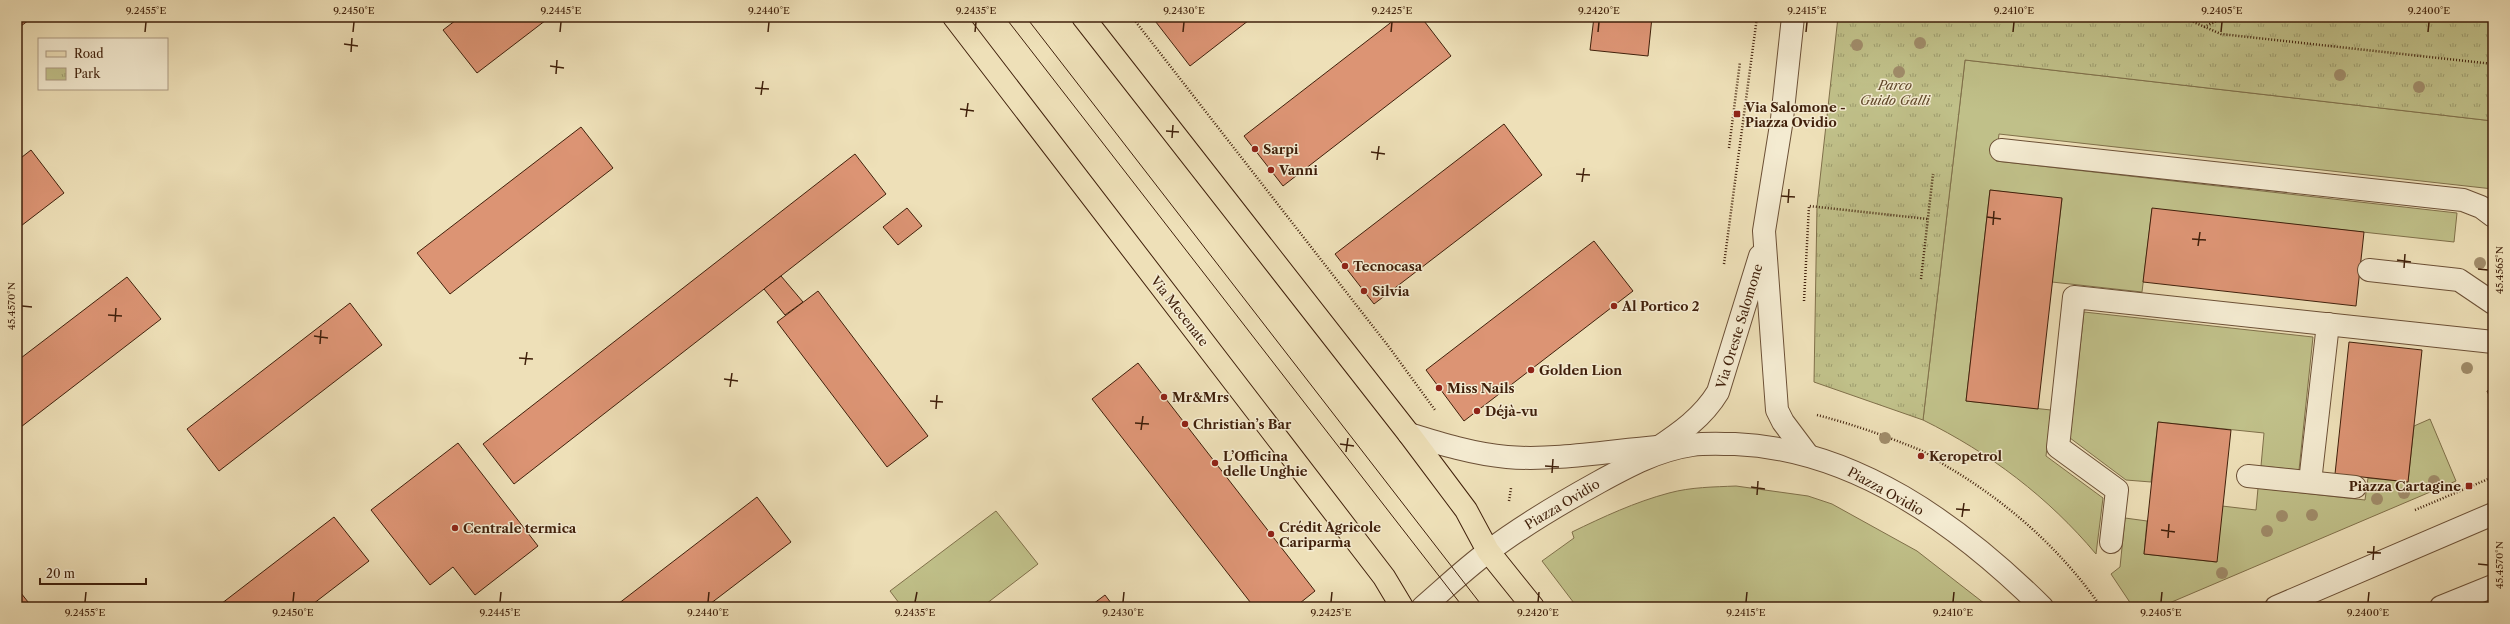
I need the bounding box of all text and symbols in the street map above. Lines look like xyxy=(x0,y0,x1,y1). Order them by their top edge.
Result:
text: 9.2455°E xyxy=(126,4,166,17)
text: 9.2450°E xyxy=(333,4,375,17)
text: 9.2445°E xyxy=(541,4,582,17)
text: 9.2440°E xyxy=(748,4,790,17)
text: 9.2435°E xyxy=(956,4,996,17)
text: 9.2430°E xyxy=(1163,4,1205,17)
text: 9.2425°E xyxy=(1372,4,1413,17)
text: 9.2420°E xyxy=(1578,4,1620,17)
text: 9.2415°E xyxy=(1787,4,1827,17)
text: 9.2410°E xyxy=(1994,4,2034,17)
text: 9.2405°E xyxy=(2201,4,2243,17)
text: 9.2400°E xyxy=(2408,4,2450,17)
legend xyxy=(38,38,168,90)
text: Road xyxy=(74,46,104,61)
text: Park xyxy=(74,66,101,81)
park label: Parco Guido Galli xyxy=(1860,77,1931,108)
place label: Via Salomone - Piazza Ovidio xyxy=(1744,99,1846,130)
marker: Via Salomone - Piazza Ovidio xyxy=(1732,109,1742,119)
place label: Sarpi xyxy=(1263,141,1299,157)
marker: Sarpi xyxy=(1250,144,1260,154)
place label: Vanni xyxy=(1278,162,1318,178)
marker: Vanni xyxy=(1266,165,1276,175)
text: 45.4565°N xyxy=(2493,246,2506,294)
place label: Tecnocasa xyxy=(1353,258,1423,274)
marker: Tecnocasa xyxy=(1340,261,1350,271)
street label: Via Oreste Salomone xyxy=(1712,262,1766,391)
street label: Via Mecenate xyxy=(1147,272,1212,349)
text: 45.4570°N xyxy=(5,282,18,330)
place label: Silvia xyxy=(1372,283,1410,299)
marker: Silvia xyxy=(1359,286,1369,296)
place label: Al Portico 2 xyxy=(1621,298,1700,314)
marker: Al Portico 2 xyxy=(1609,301,1619,311)
place label: Golden Lion xyxy=(1539,362,1622,378)
marker: Golden Lion xyxy=(1526,365,1536,375)
place label: Miss Nails xyxy=(1447,380,1515,396)
marker: Miss Nails xyxy=(1434,383,1444,393)
place label: Mr&Mrs xyxy=(1172,389,1229,405)
marker: Mr&Mrs xyxy=(1159,392,1169,402)
place label: Déjà-vu xyxy=(1485,403,1538,419)
marker: Déjà-vu xyxy=(1472,406,1482,416)
place label: Christian’s Bar xyxy=(1193,416,1292,432)
marker: Christian’s Bar xyxy=(1180,419,1190,429)
place label: L’Officina delle Unghie xyxy=(1223,448,1308,479)
place label: Keropetrol xyxy=(1929,448,2003,464)
marker: Keropetrol xyxy=(1916,451,1926,461)
marker: L’Officina delle Unghie xyxy=(1210,458,1220,468)
street label: Piazza Ovidio xyxy=(1845,463,1927,519)
street label: Piazza Ovidio xyxy=(1522,475,1602,533)
place label: Piazza Cartagine xyxy=(2349,478,2461,494)
marker: Piazza Cartagine xyxy=(2464,481,2474,491)
place label: Crédit Agricole Cariparma xyxy=(1279,519,1381,550)
place label: Centrale termica xyxy=(463,520,577,536)
marker: Centrale termica xyxy=(450,523,460,533)
marker: Crédit Agricole Cariparma xyxy=(1266,529,1276,539)
text: 45.4570°N xyxy=(2493,541,2506,589)
scale bar xyxy=(40,560,146,586)
text: 20 m xyxy=(46,566,75,581)
text: 9.2455°E xyxy=(65,606,105,619)
text: 9.2450°E xyxy=(272,606,314,619)
text: 9.2445°E xyxy=(480,606,521,619)
text: 9.2440°E xyxy=(687,606,729,619)
text: 9.2435°E xyxy=(895,606,935,619)
text: 9.2430°E xyxy=(1102,606,1144,619)
text: 9.2425°E xyxy=(1311,606,1352,619)
text: 9.2420°E xyxy=(1517,606,1559,619)
text: 9.2415°E xyxy=(1726,606,1766,619)
text: 9.2410°E xyxy=(1933,606,1973,619)
text: 9.2405°E xyxy=(2140,606,2182,619)
text: 9.2400°E xyxy=(2347,606,2389,619)

